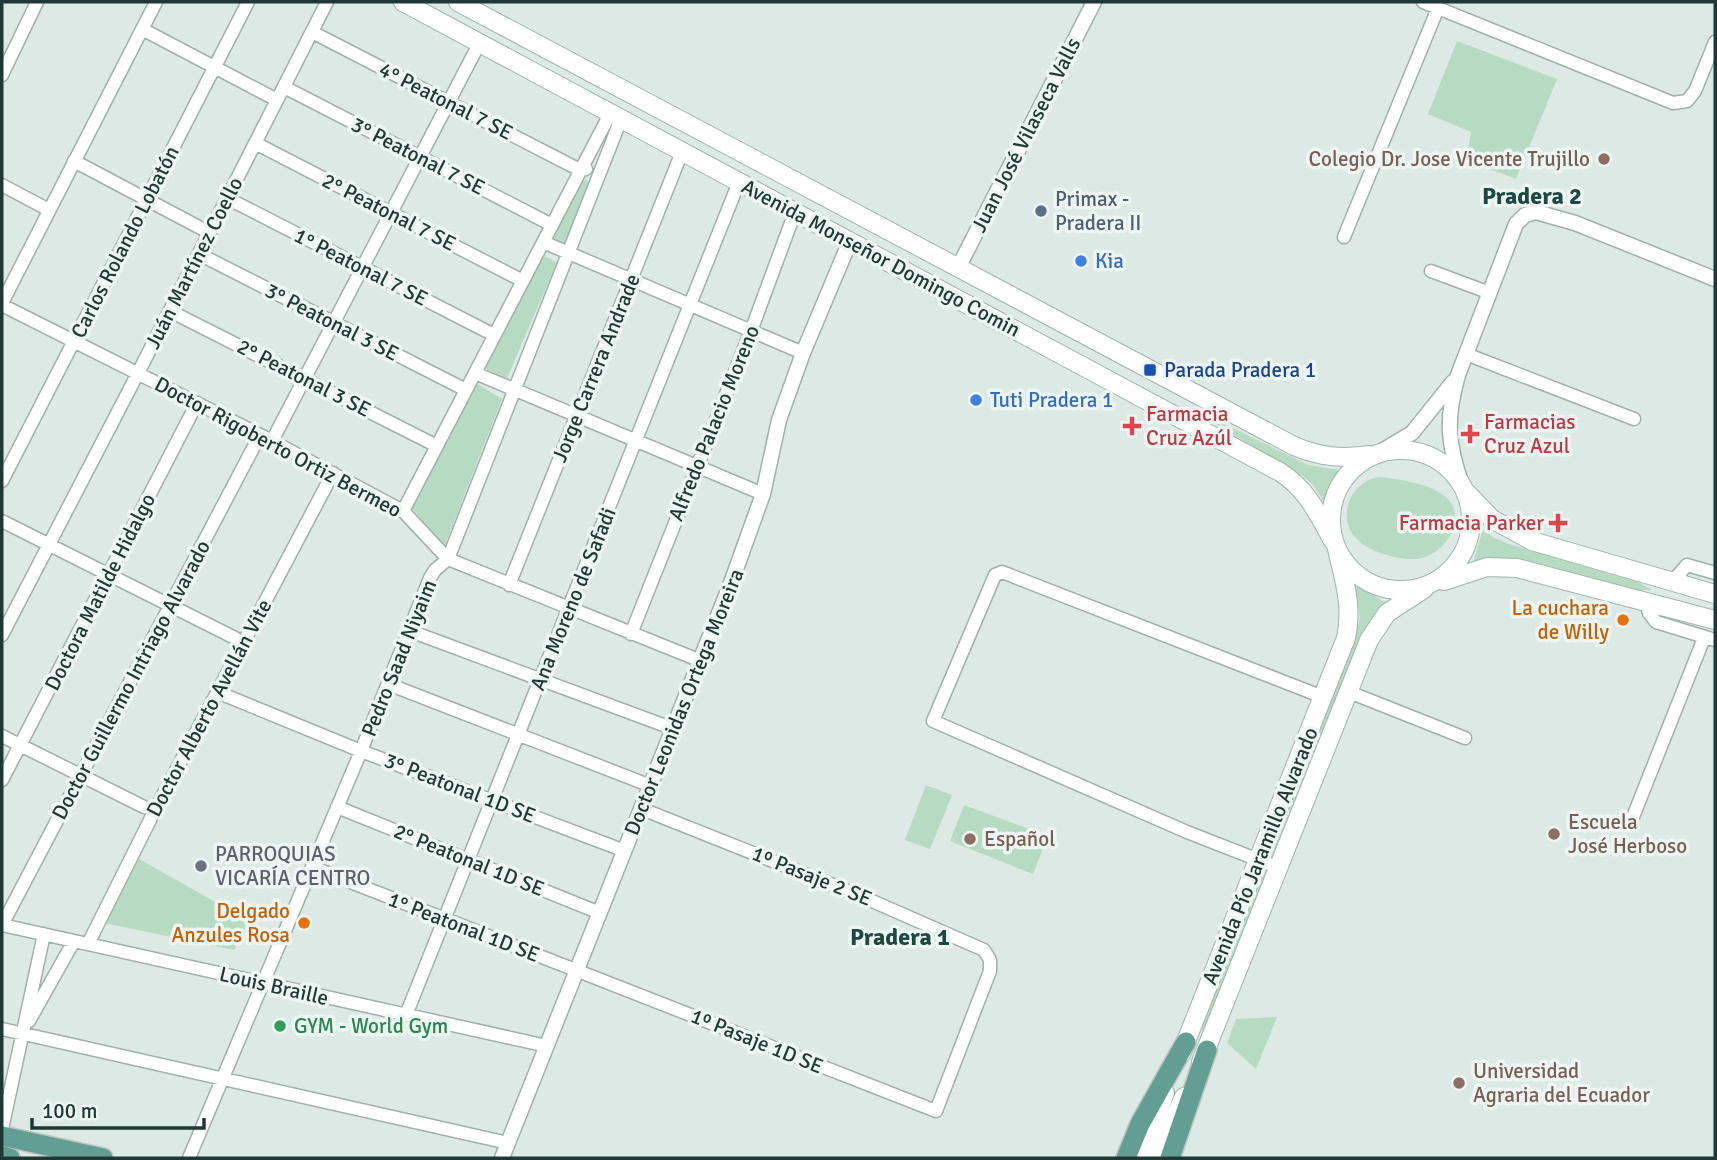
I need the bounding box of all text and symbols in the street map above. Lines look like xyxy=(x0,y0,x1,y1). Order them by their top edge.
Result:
street label: Juan José Vilaseca Valls xyxy=(966,33,1086,237)
street label: 4° Peatonal 7 SE xyxy=(375,56,517,146)
street label: 3° Peatonal 7 SE xyxy=(347,111,489,201)
street label: Carlos Rolando Lobatón xyxy=(65,142,185,342)
place label: Colegio Dr. Jose Vicente Trujillo xyxy=(1309,146,1590,172)
marker: Colegio Dr. Jose Vicente Trujillo xyxy=(1596,151,1612,167)
street label: 2° Peatonal 7 SE xyxy=(318,167,460,257)
street label: Juán Martínez Coello xyxy=(139,173,249,353)
street label: Avenida Monseñor Domingo Comin xyxy=(737,173,1025,343)
district label: Pradera 2 xyxy=(1482,181,1582,211)
place label: Primax - Pradera II xyxy=(1055,186,1142,236)
marker: Primax - Pradera II xyxy=(1033,203,1049,219)
street label: 1° Peatonal 7 SE xyxy=(290,222,432,312)
place label: Kia xyxy=(1095,248,1124,274)
marker: Kia xyxy=(1073,253,1089,269)
street label: Jorge Carrera Andrade xyxy=(546,270,646,466)
street label: 3° Peatonal 3 SE xyxy=(261,277,403,367)
street label: Alfredo Palacio Moreno xyxy=(663,321,765,525)
street label: 2° Peatonal 3 SE xyxy=(233,333,375,423)
place label: Parada Pradera 1 xyxy=(1164,357,1316,383)
marker: Parada Pradera 1 xyxy=(1142,362,1158,378)
street label: Doctor Rigoberto Ortiz Bermeo xyxy=(150,371,406,523)
place label: Tuti Pradera 1 xyxy=(990,387,1113,413)
marker: Tuti Pradera 1 xyxy=(968,392,984,408)
place label: Farmacia Cruz Azúl xyxy=(1146,401,1232,451)
place label: Farmacias Cruz Azul xyxy=(1484,409,1576,459)
marker: Farmacia Cruz Azúl xyxy=(1124,418,1140,434)
marker: Farmacias Cruz Azul xyxy=(1462,426,1478,442)
street label: Doctora Matilde Hidalgo xyxy=(39,489,161,695)
street label: Ana Moreno de Safadi xyxy=(524,504,622,694)
place label: Farmacia Parker xyxy=(1399,510,1544,536)
marker: Farmacia Parker xyxy=(1550,515,1566,531)
street label: Doctor Guillermo Intriago Alvarado xyxy=(46,536,216,824)
street label: Doctor Leonidas Ortega Moreira xyxy=(619,565,749,839)
street label: Pedro Saad Niyaim xyxy=(356,576,442,740)
street label: Doctor Alberto Avellán Vite xyxy=(141,595,277,821)
place label: La cuchara de Willy xyxy=(1511,595,1609,645)
marker: La cuchara de Willy xyxy=(1615,612,1631,628)
street label: Avenida Pío Jaramillo Alvarado xyxy=(1196,723,1324,989)
street label: 3° Peatonal 1D SE xyxy=(381,747,539,829)
place label: Escuela José Herboso xyxy=(1568,809,1687,859)
street label: 2° Peatonal 1D SE xyxy=(390,818,548,902)
place label: Español xyxy=(984,826,1055,852)
marker: Escuela José Herboso xyxy=(1546,826,1562,842)
marker: Español xyxy=(962,831,978,847)
street label: 1º Pasaje 2 SE xyxy=(748,840,876,912)
place label: PARROQUIAS VICARÍA CENTRO xyxy=(215,841,370,891)
marker: PARROQUIAS VICARÍA CENTRO xyxy=(193,858,209,874)
street label: 1° Peatonal 1D SE xyxy=(385,886,543,968)
place label: Delgado Anzules Rosa xyxy=(171,898,290,948)
marker: Delgado Anzules Rosa xyxy=(296,915,312,931)
district label: Pradera 1 xyxy=(850,922,950,952)
street label: Louis Braille xyxy=(217,961,331,1011)
street label: 1º Pasaje 1D SE xyxy=(687,1003,827,1079)
place label: GYM - World Gym xyxy=(294,1013,448,1039)
marker: GYM - World Gym xyxy=(272,1018,288,1034)
place label: Universidad Agraria del Ecuador xyxy=(1473,1058,1650,1108)
marker: Universidad Agraria del Ecuador xyxy=(1451,1075,1467,1091)
scale bar xyxy=(32,1086,203,1130)
text: 100 m xyxy=(42,1098,97,1124)

